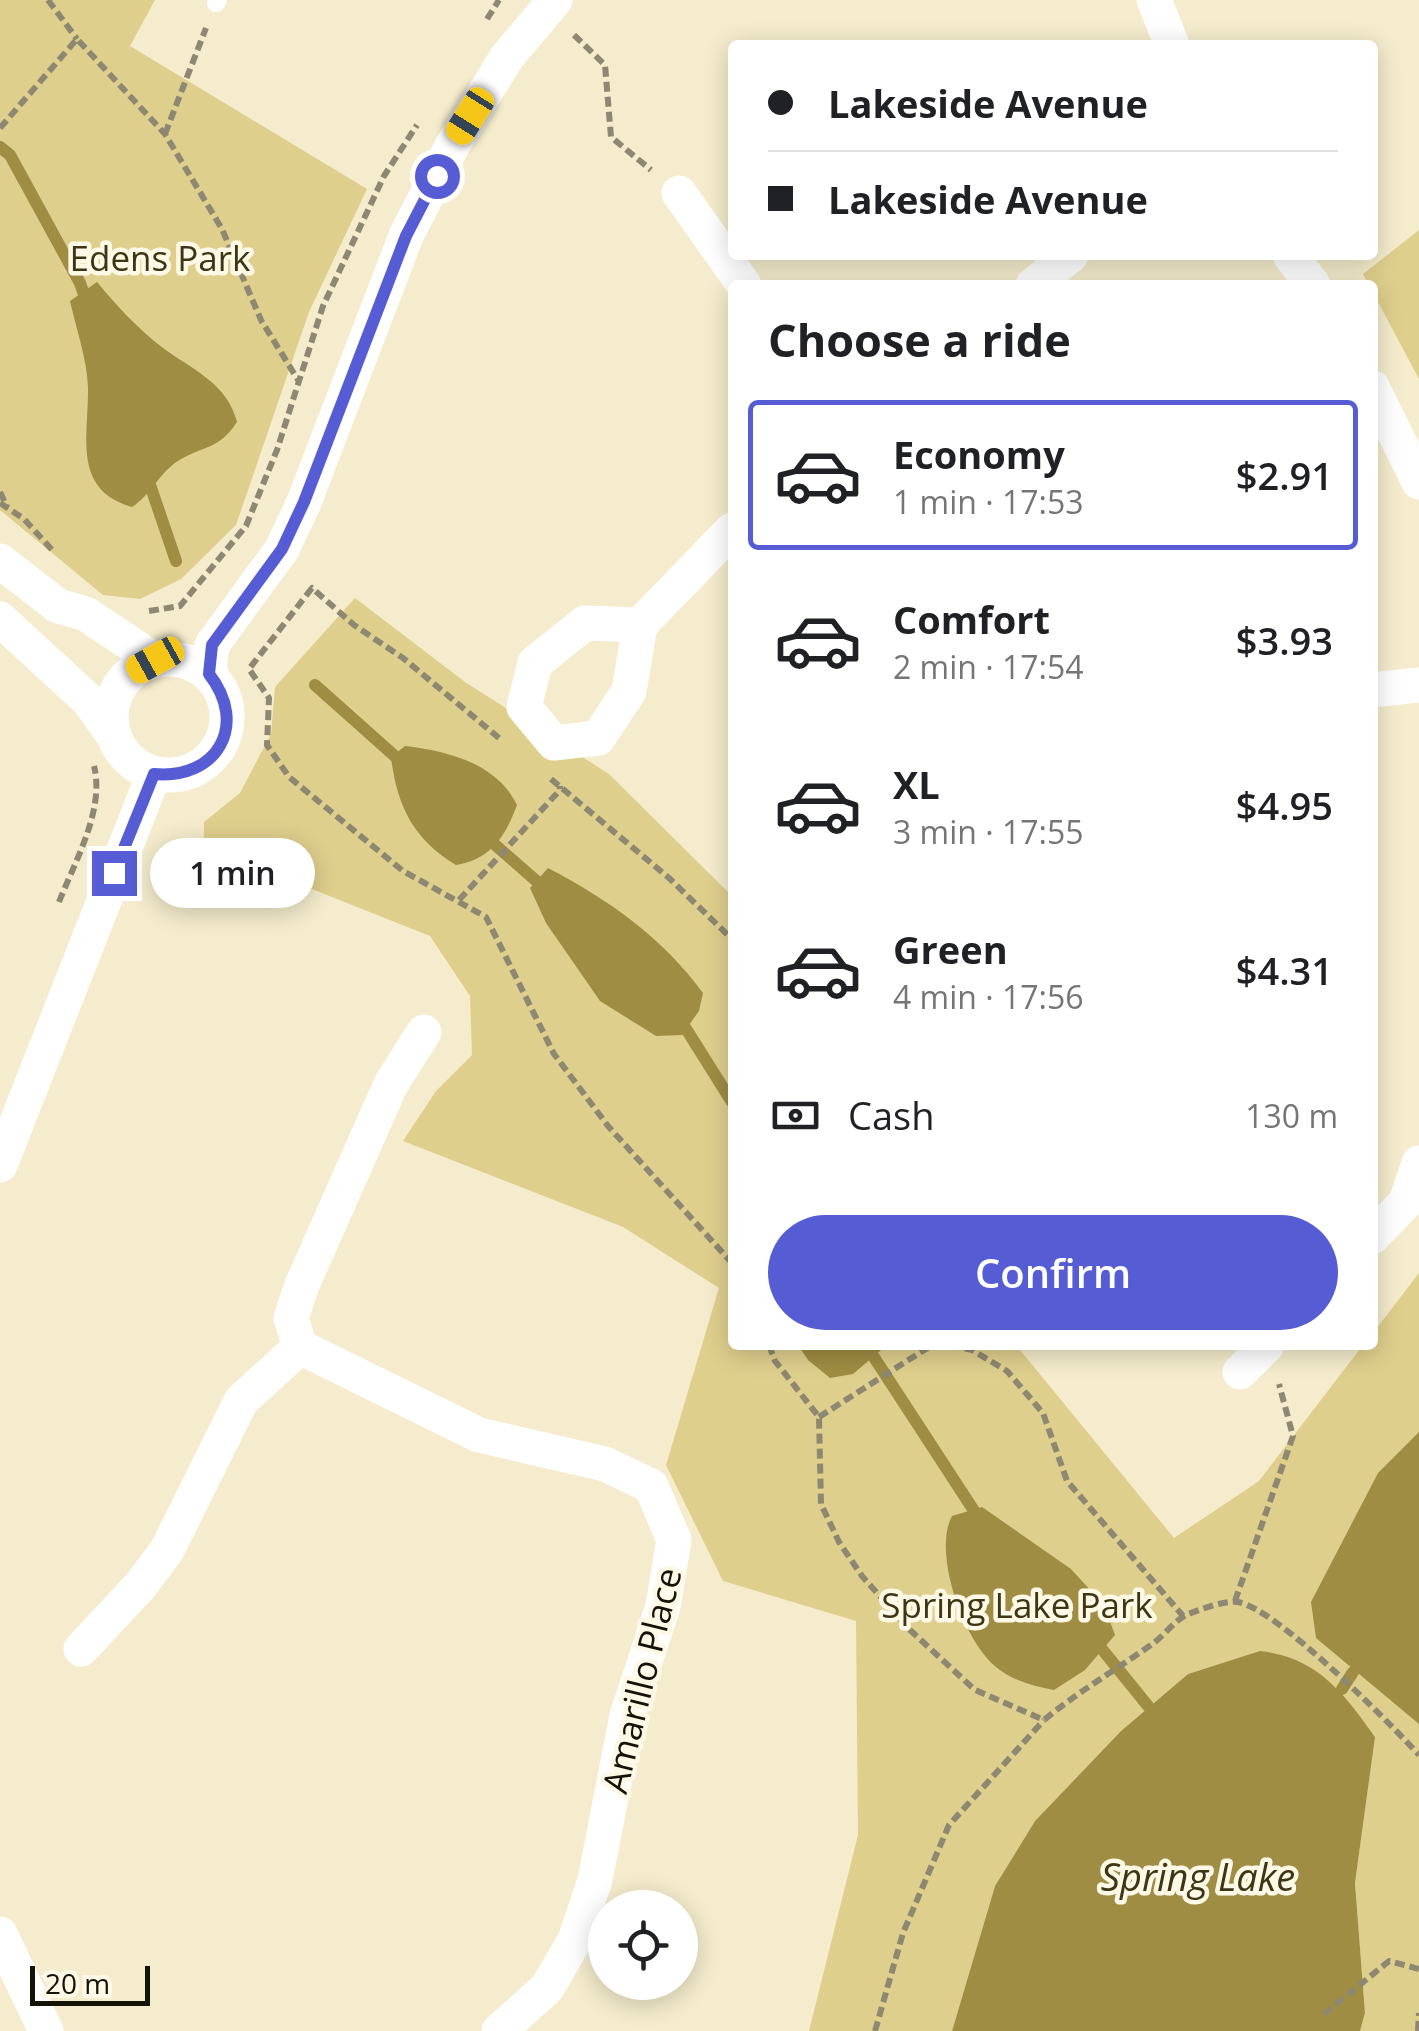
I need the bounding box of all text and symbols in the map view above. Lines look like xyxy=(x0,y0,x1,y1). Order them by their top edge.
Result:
text: Lakeside Avenue xyxy=(828,77,1148,129)
car xyxy=(441,83,499,149)
route start xyxy=(415,154,460,199)
text: Lakeside Avenue xyxy=(828,173,1148,225)
park label: Edens Park xyxy=(70,234,251,281)
text: Choose a ride xyxy=(768,309,1071,370)
text: Economy xyxy=(893,428,1065,480)
icon: car xyxy=(773,430,863,520)
text: $2.91 xyxy=(1236,449,1333,501)
text: 1 min · 17:53 xyxy=(893,480,1084,523)
text: Comfort xyxy=(893,593,1050,645)
icon: car xyxy=(773,595,863,685)
text: $3.93 xyxy=(1236,614,1333,666)
car xyxy=(121,632,189,688)
text: 2 min · 17:54 xyxy=(893,645,1084,688)
text: XL xyxy=(893,758,940,810)
icon: car xyxy=(773,760,863,850)
text: $4.95 xyxy=(1236,779,1333,831)
text: 3 min · 17:55 xyxy=(893,810,1084,853)
callout: 1 min xyxy=(149,838,314,908)
route end xyxy=(92,851,137,896)
text: 1 min xyxy=(189,851,276,894)
text: Green xyxy=(893,923,1008,975)
icon: car xyxy=(773,925,863,1015)
text: $4.31 xyxy=(1236,944,1333,996)
text: 4 min · 17:56 xyxy=(893,975,1084,1018)
icon: cash xyxy=(768,1088,823,1143)
text: Cash xyxy=(848,1089,934,1141)
text: 130 m xyxy=(1245,1094,1338,1137)
button: Confirm xyxy=(768,1215,1338,1330)
street label: Amarillo Place xyxy=(590,1562,692,1798)
park label: Spring Lake Park xyxy=(881,1581,1153,1628)
water label: Spring Lake xyxy=(1101,1850,1295,1902)
map controls xyxy=(588,1890,698,2000)
button: locate xyxy=(588,1890,698,2000)
scale bar xyxy=(30,1961,150,2006)
text: 20 m xyxy=(45,1964,110,2002)

